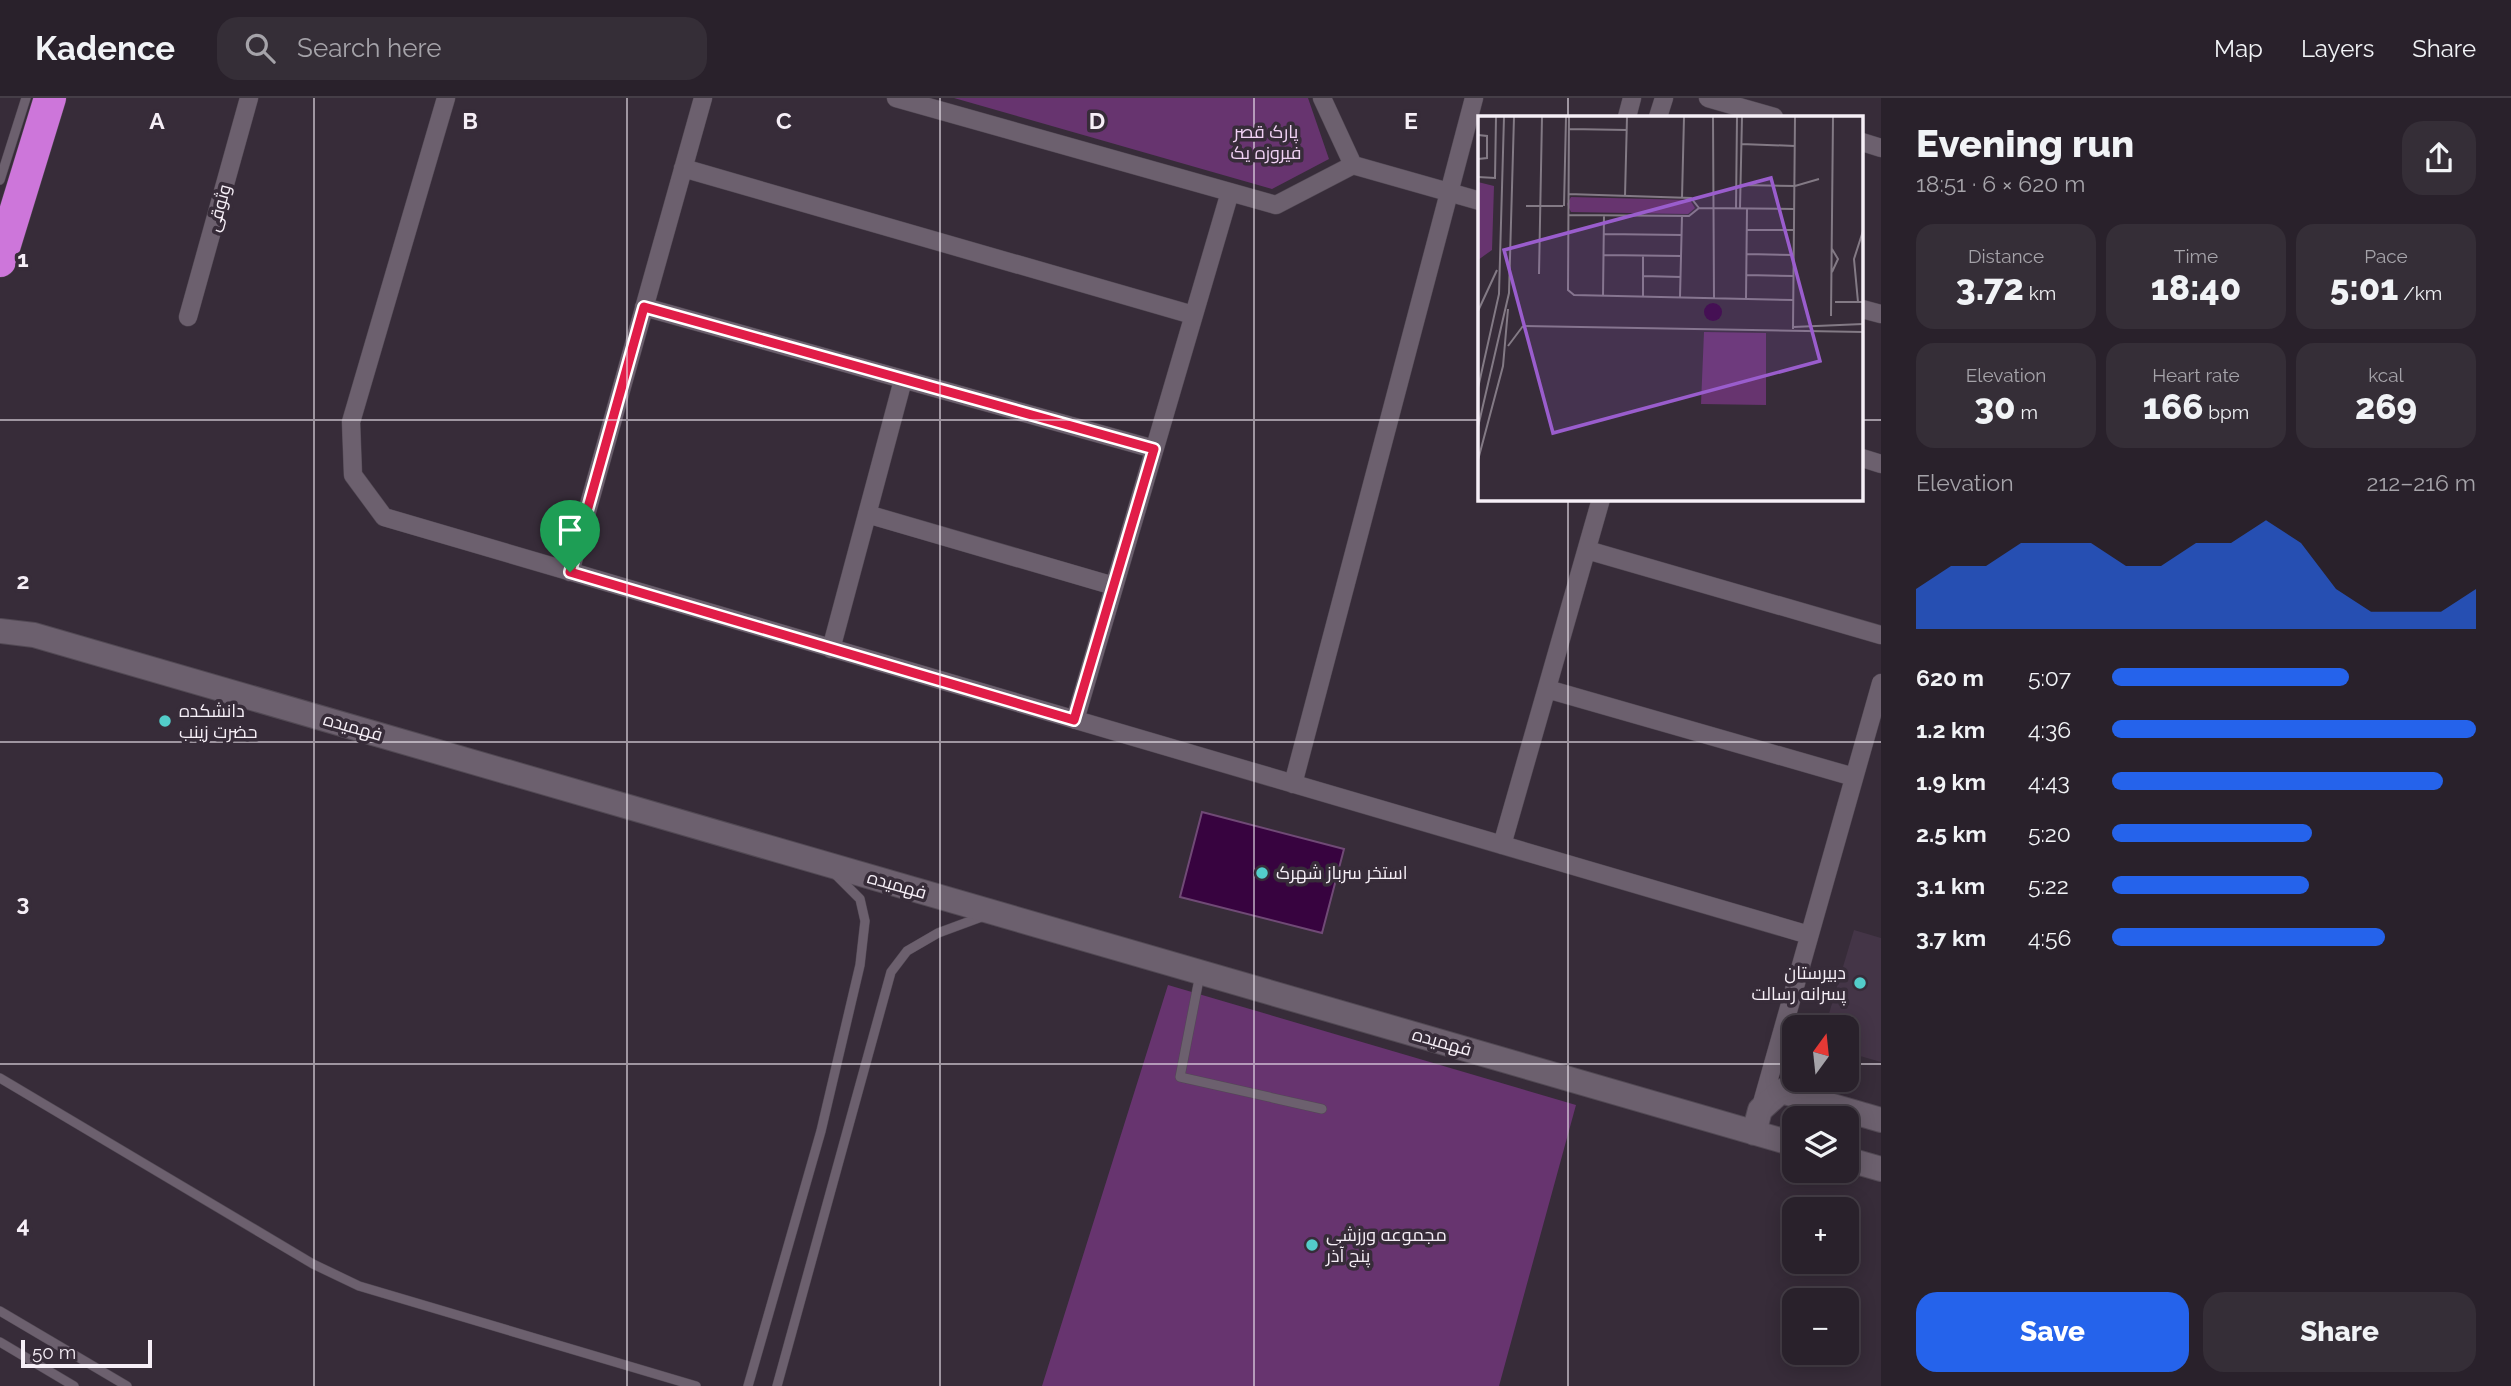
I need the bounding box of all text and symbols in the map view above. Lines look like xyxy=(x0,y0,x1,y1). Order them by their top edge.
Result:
search box xyxy=(217,17,707,80)
text: Kadence xyxy=(35,29,175,68)
icon: search xyxy=(241,29,279,67)
text: Search here xyxy=(297,33,441,63)
text: Map xyxy=(2214,34,2263,63)
text: Layers xyxy=(2301,34,2374,63)
text: Share xyxy=(2412,34,2476,63)
text: A xyxy=(149,107,165,134)
text: B xyxy=(462,107,478,134)
text: C xyxy=(776,107,792,134)
text: D xyxy=(1089,107,1105,134)
text: E xyxy=(1404,107,1418,134)
inset map xyxy=(1478,116,1864,500)
park label: پارک قصر فیروزه یک xyxy=(1231,121,1301,164)
text: Evening run xyxy=(1916,121,2134,166)
button: share xyxy=(2402,121,2476,195)
text: 18:51 · 6 × 620 m xyxy=(1916,170,2085,197)
street label: وثوقی xyxy=(202,182,236,234)
text: 1 xyxy=(17,245,29,272)
text: Distance xyxy=(1968,245,2044,267)
text: Time xyxy=(2174,245,2218,267)
text: Pace xyxy=(2364,245,2408,267)
text: 3.72 xyxy=(1956,267,2024,308)
text: 18:40 xyxy=(2151,267,2241,308)
text: 5:01 xyxy=(2330,267,2398,308)
text: km xyxy=(2024,282,2056,304)
text: /km xyxy=(2398,282,2442,304)
text: Elevation xyxy=(1966,364,2046,386)
text: Heart rate xyxy=(2152,364,2240,386)
text: kcal xyxy=(2368,364,2404,386)
text: 30 xyxy=(1974,386,2016,427)
text: 166 xyxy=(2143,386,2203,427)
text: 269 xyxy=(2355,386,2417,427)
text: m xyxy=(2016,401,2038,423)
text: bpm xyxy=(2203,401,2249,423)
text: Elevation xyxy=(1916,469,2014,496)
text: 212–216 m xyxy=(2366,469,2476,496)
pin xyxy=(540,500,600,572)
icon: arrive xyxy=(551,511,589,549)
text: 2 xyxy=(17,567,29,594)
text: 620 m xyxy=(1916,664,1984,691)
text: 5:07 xyxy=(2028,664,2071,691)
place label: دانشکده حضرت زینب xyxy=(179,700,257,743)
street label: فهمیده xyxy=(321,708,385,746)
marker: دانشکده حضرت زینب xyxy=(157,713,173,729)
text: 1.2 km xyxy=(1916,716,1985,743)
text: 4:36 xyxy=(2028,716,2071,743)
text: 1.9 km xyxy=(1916,768,1986,795)
text: 4:43 xyxy=(2028,768,2070,795)
text: 2.5 km xyxy=(1916,820,1987,847)
text: 5:20 xyxy=(2028,820,2071,847)
place label: استخر سرباز شهرک xyxy=(1276,862,1408,884)
marker: استخر سرباز شهرک xyxy=(1254,865,1270,881)
street label: فهمیده xyxy=(865,866,929,904)
text: 3.1 km xyxy=(1916,872,1985,899)
text: 5:22 xyxy=(2028,872,2069,899)
text: 3 xyxy=(17,889,29,916)
text: 3.7 km xyxy=(1916,924,1986,951)
text: 4:56 xyxy=(2028,924,2071,951)
place label: دبیرستان پسرانه رسالت xyxy=(1751,962,1846,1006)
marker: دبیرستان پسرانه رسالت xyxy=(1852,975,1868,991)
north arrow xyxy=(1782,1015,1858,1092)
map controls xyxy=(1782,1015,1859,1365)
street label: فهمیده xyxy=(1410,1023,1474,1061)
button: layers xyxy=(1782,1106,1859,1183)
button: + xyxy=(1782,1197,1859,1274)
text: 4 xyxy=(16,1211,30,1238)
place label: مجموعه ورزشی پنج آذر xyxy=(1325,1224,1447,1268)
marker: مجموعه ورزشی پنج آذر xyxy=(1304,1237,1320,1253)
button: − xyxy=(1782,1288,1859,1365)
button: Save xyxy=(1916,1292,2189,1372)
button: Share xyxy=(2203,1292,2476,1372)
scale bar xyxy=(21,1337,152,1369)
text: 50 m xyxy=(32,1341,76,1363)

